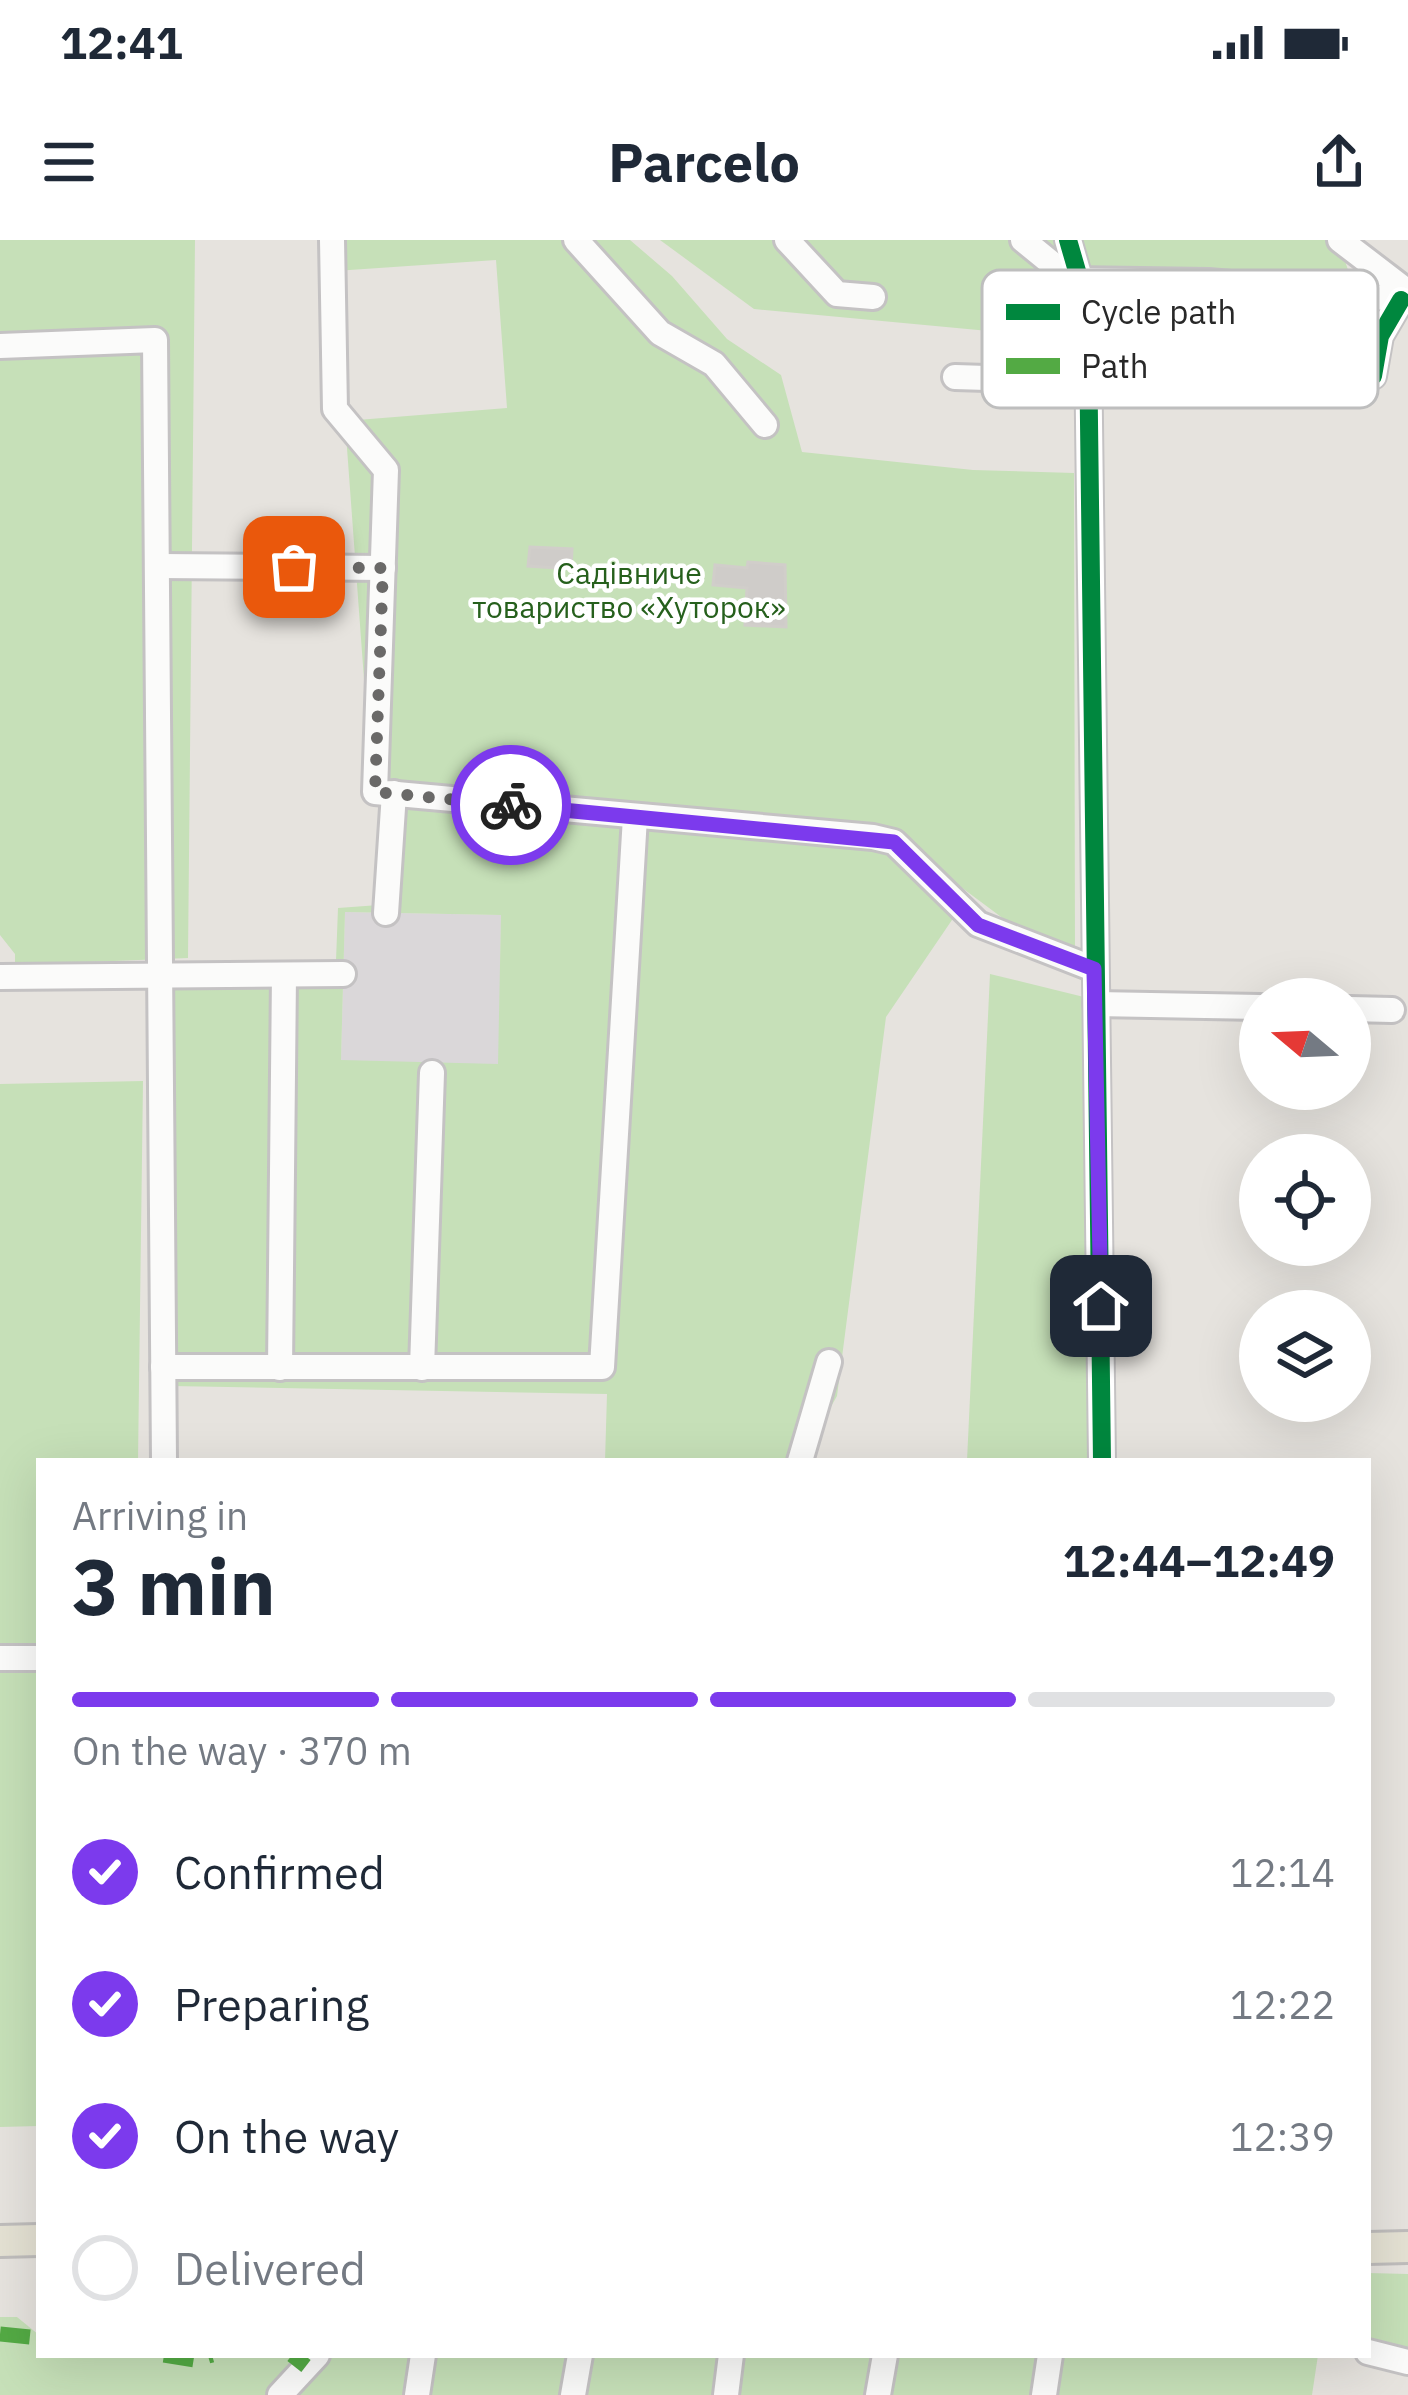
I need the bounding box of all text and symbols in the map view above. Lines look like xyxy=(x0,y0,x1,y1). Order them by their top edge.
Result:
text: 12:41 xyxy=(60,13,183,71)
text: Parcelo xyxy=(608,127,800,197)
icon: menu xyxy=(36,129,102,195)
icon: share xyxy=(1306,129,1372,195)
legend xyxy=(982,270,1378,408)
text: Cycle path xyxy=(1081,290,1236,333)
text: Path xyxy=(1081,344,1149,387)
pin xyxy=(243,516,345,618)
icon: bag xyxy=(261,534,327,600)
park label: Садівниче товариство «Хуторок» xyxy=(472,553,786,626)
courier xyxy=(451,745,571,865)
icon: bike xyxy=(478,772,544,838)
north arrow xyxy=(1239,978,1371,1110)
map controls xyxy=(1239,978,1371,1422)
button: locate xyxy=(1239,1134,1371,1266)
pin xyxy=(1050,1255,1152,1357)
icon: home xyxy=(1068,1273,1134,1339)
button: layers xyxy=(1239,1290,1371,1422)
text: Arriving in xyxy=(72,1490,248,1541)
text: 12:44–12:49 xyxy=(1063,1531,1335,1589)
text: 3 min xyxy=(72,1535,276,1636)
text: On the way · 370 m xyxy=(72,1725,412,1776)
icon: check xyxy=(72,1839,138,1905)
text: Confirmed xyxy=(174,1843,385,1901)
text: 12:14 xyxy=(1230,1847,1335,1898)
icon: check xyxy=(72,1971,138,2037)
text: Preparing xyxy=(174,1975,369,2033)
text: 12:22 xyxy=(1230,1979,1335,2030)
icon: check xyxy=(72,2103,138,2169)
text: On the way xyxy=(174,2107,399,2165)
text: 12:39 xyxy=(1230,2111,1335,2162)
text: Delivered xyxy=(174,2239,366,2297)

